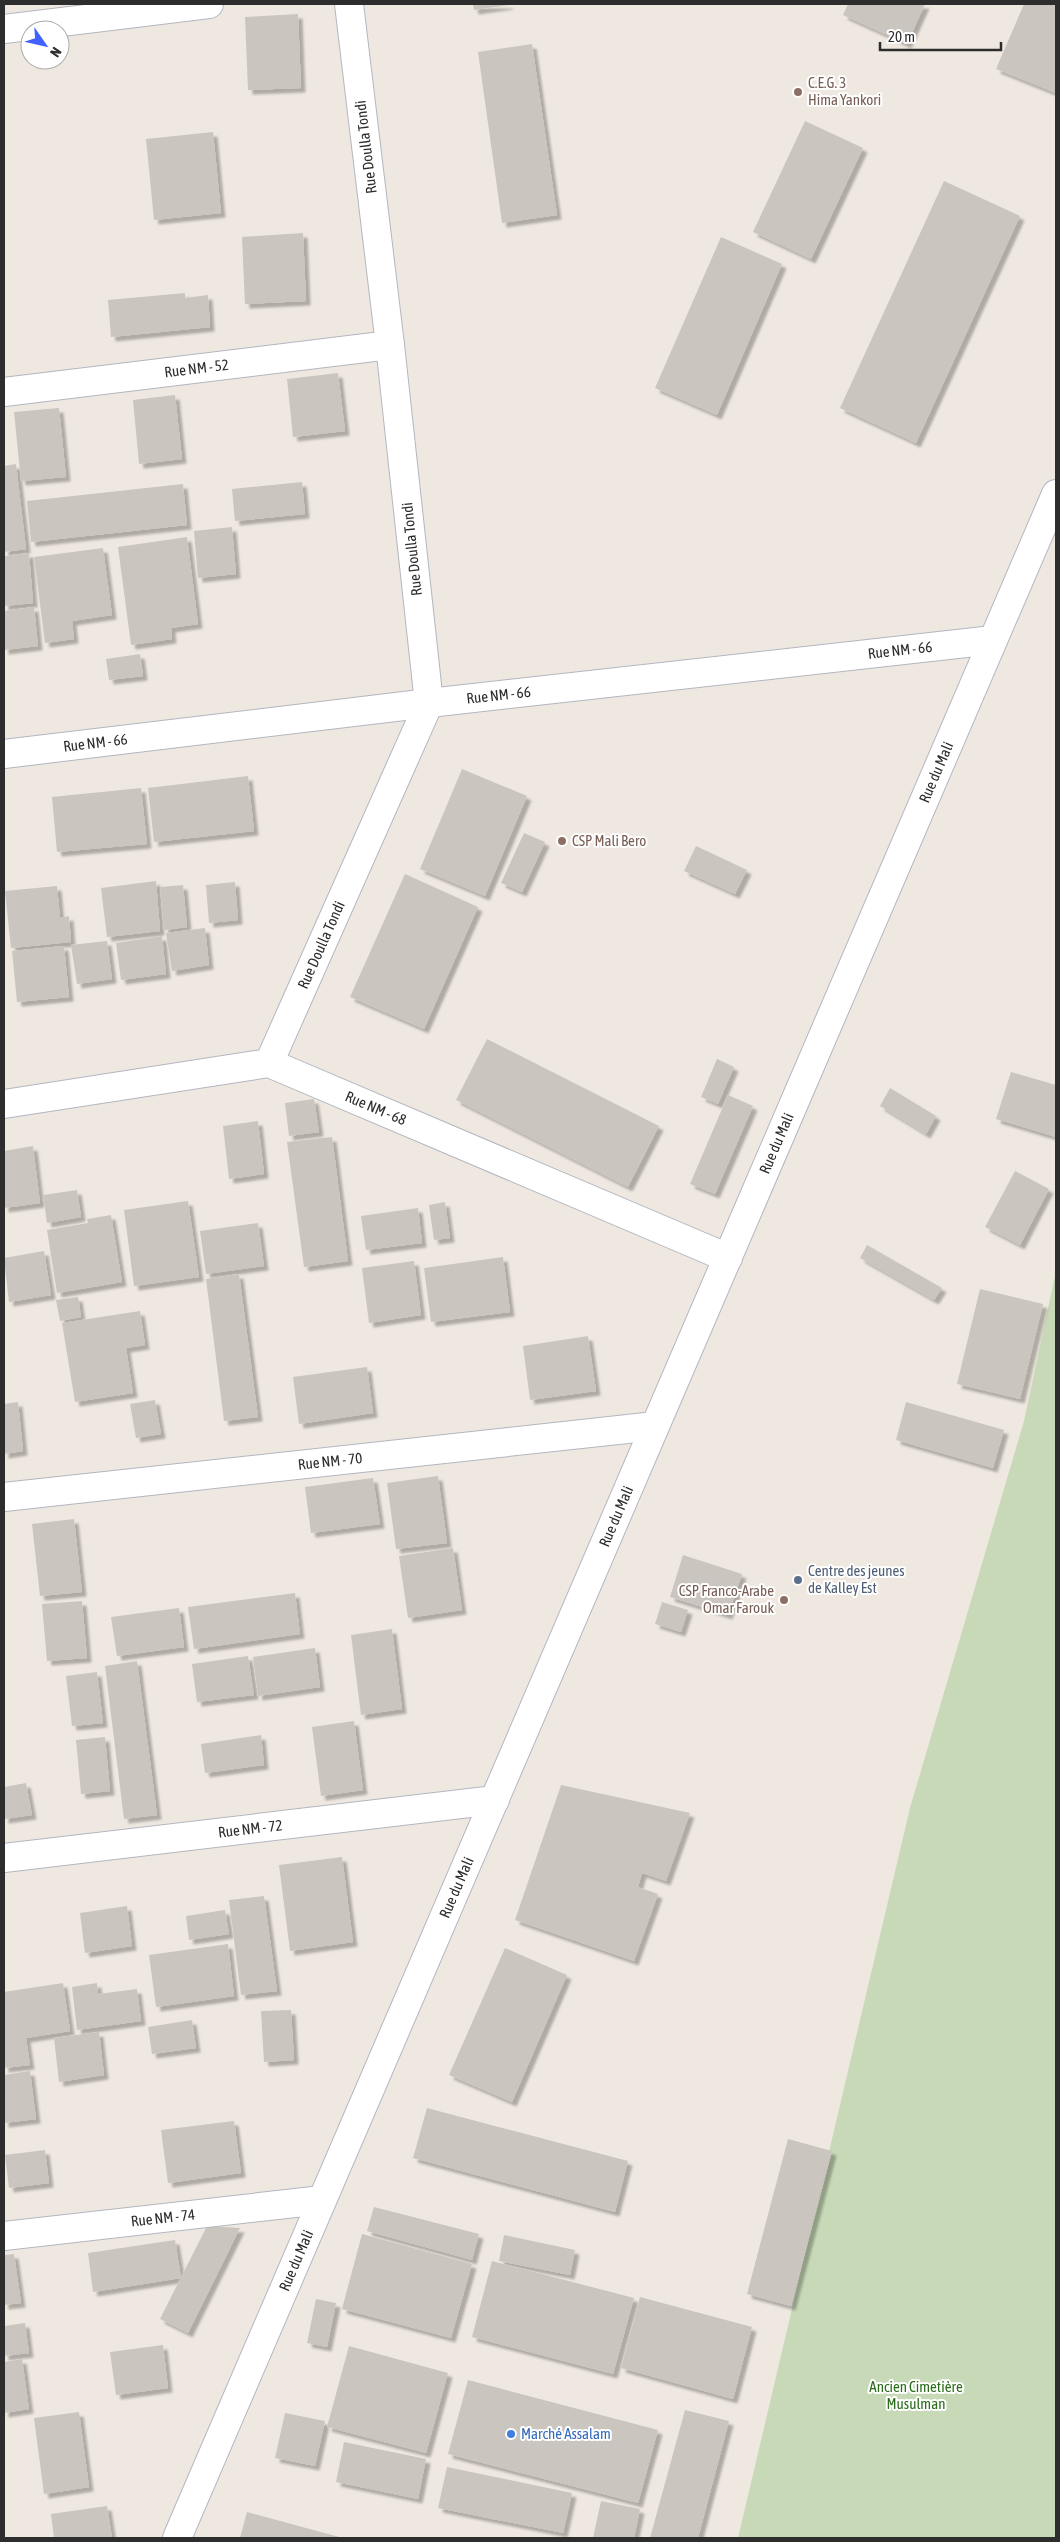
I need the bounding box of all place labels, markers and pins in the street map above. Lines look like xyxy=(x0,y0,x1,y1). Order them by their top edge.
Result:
place label: C.E.G. 3 Hima Yankori xyxy=(808,74,881,108)
marker: C.E.G. 3 Hima Yankori xyxy=(792,86,804,98)
place label: CSP Mali Bero xyxy=(572,832,646,849)
marker: CSP Mali Bero xyxy=(556,835,568,847)
place label: Centre des jeunes de Kalley Est xyxy=(808,1562,905,1596)
marker: Centre des jeunes de Kalley Est xyxy=(792,1574,804,1586)
place label: CSP Franco-Arabe Omar Farouk xyxy=(679,1582,774,1616)
marker: CSP Franco-Arabe Omar Farouk xyxy=(778,1594,790,1606)
place label: Marché Assalam xyxy=(521,2425,611,2442)
marker: Marché Assalam xyxy=(505,2428,517,2440)

